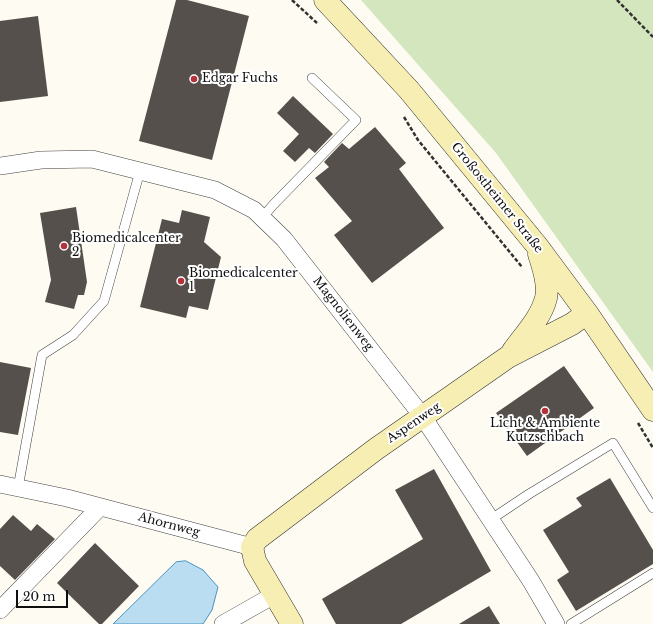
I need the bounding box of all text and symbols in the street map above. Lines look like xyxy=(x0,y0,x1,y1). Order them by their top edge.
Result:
place label: Edgar Fuchs xyxy=(202,72,278,86)
marker: Edgar Fuchs xyxy=(189,74,199,84)
street label: Großostheimer Straße xyxy=(448,140,546,256)
place label: Biomedicalcenter 2 xyxy=(72,232,181,260)
marker: Biomedicalcenter 2 xyxy=(59,241,69,251)
place label: Biomedicalcenter 1 xyxy=(189,267,298,295)
street label: Magnolienweg xyxy=(310,274,376,354)
marker: Biomedicalcenter 1 xyxy=(176,276,186,286)
street label: Aspenweg xyxy=(384,400,444,446)
marker: Licht & Ambiente Kutzschbach xyxy=(540,406,550,416)
place label: Licht & Ambiente Kutzschbach xyxy=(490,417,600,445)
street label: Ahornweg xyxy=(137,510,201,540)
scale bar xyxy=(18,582,70,608)
text: 20 m xyxy=(23,589,55,604)

